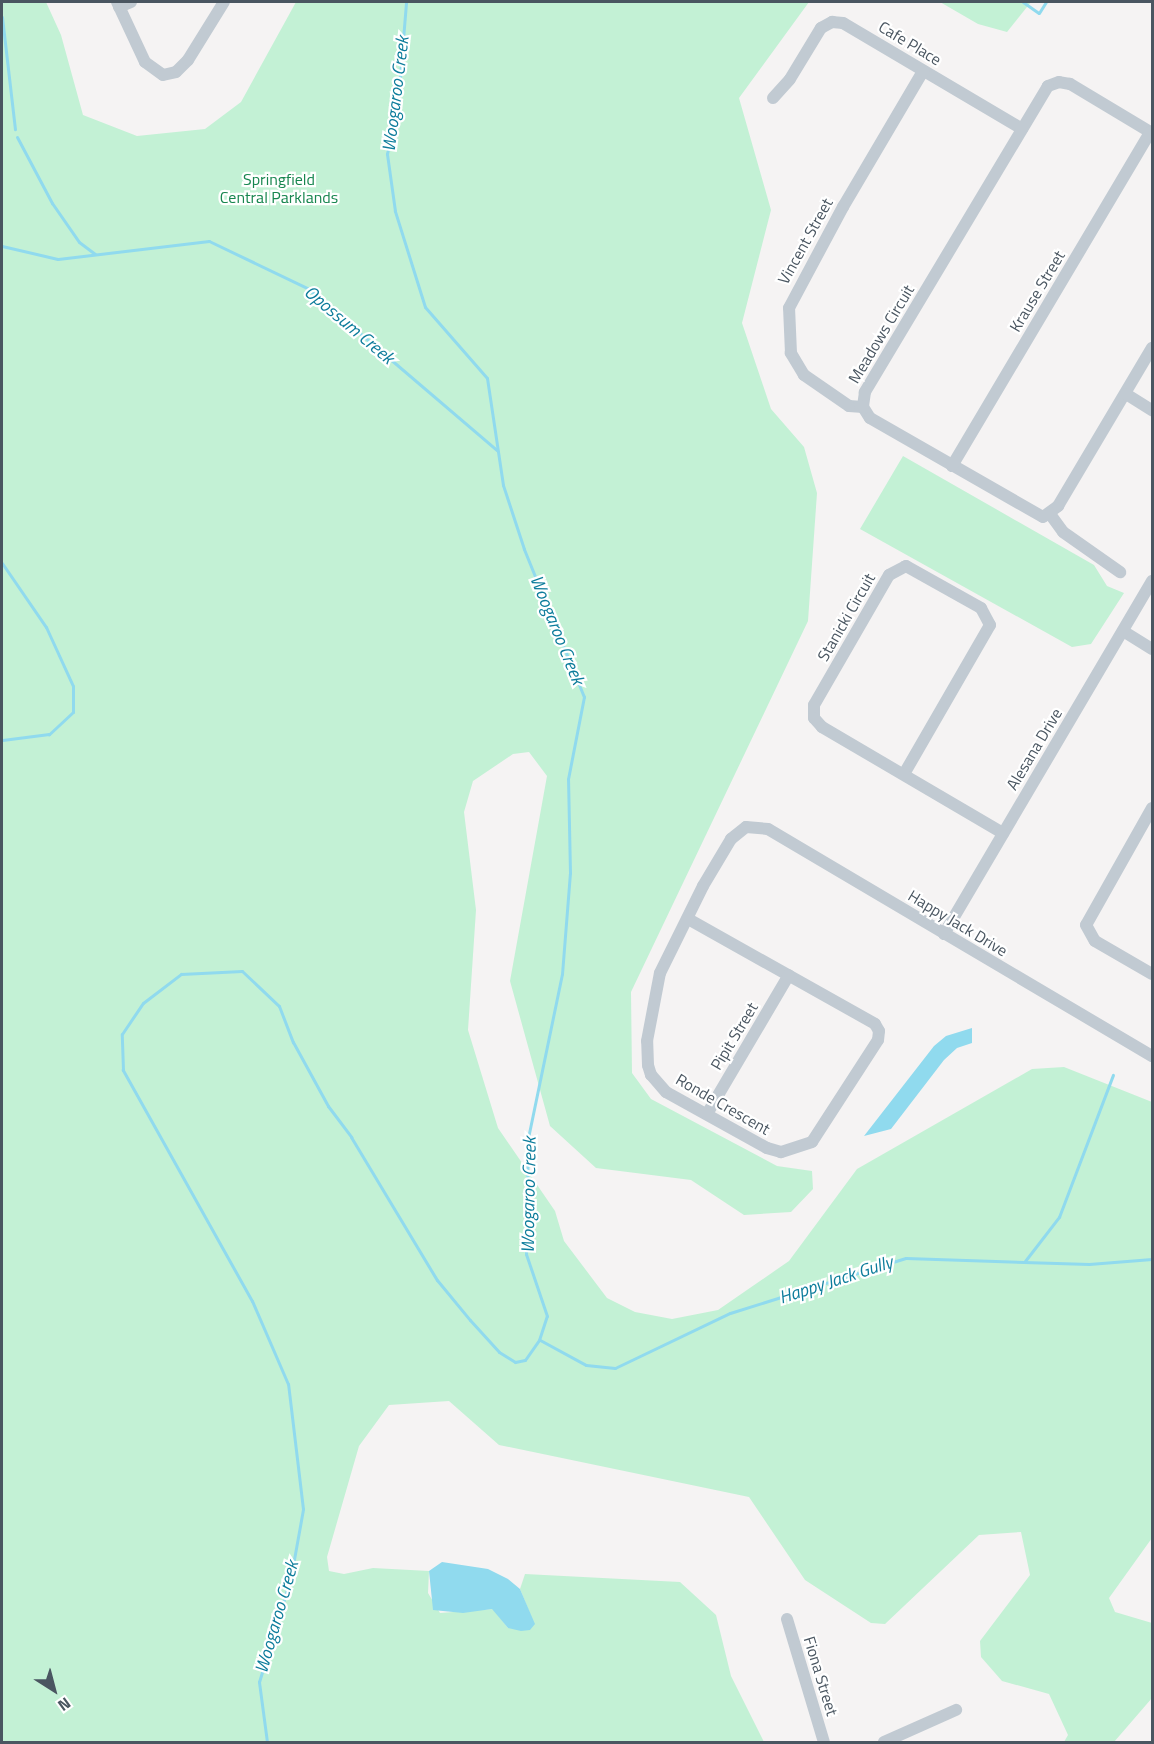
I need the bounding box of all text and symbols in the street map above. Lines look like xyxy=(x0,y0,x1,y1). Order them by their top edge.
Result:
street label: Cafe Place xyxy=(875,17,945,69)
water label: Woogaroo Creek xyxy=(378,35,414,153)
park label: Springfield Central Parklands xyxy=(220,169,338,207)
street label: Vincent Street xyxy=(774,195,836,287)
street label: Krause Street xyxy=(1005,247,1069,335)
water label: Opossum Creek xyxy=(300,281,398,369)
street label: Meadows Circuit xyxy=(844,281,918,387)
street label: Stanicki Circuit xyxy=(813,570,879,664)
water label: Woogaroo Creek xyxy=(525,572,589,688)
street label: Alesana Drive xyxy=(1002,705,1066,793)
street label: Happy Jack Drive xyxy=(905,886,1011,960)
street label: Pipit Street xyxy=(706,999,762,1073)
street label: Ronde Crescent xyxy=(673,1069,773,1139)
water label: Woogaroo Creek xyxy=(517,1137,541,1253)
water label: Happy Jack Gully xyxy=(776,1251,896,1309)
water label: Woogaroo Creek xyxy=(251,1558,303,1676)
street label: Fiona Street xyxy=(800,1634,842,1718)
north arrow xyxy=(24,1660,84,1720)
text: N xyxy=(53,1692,76,1718)

